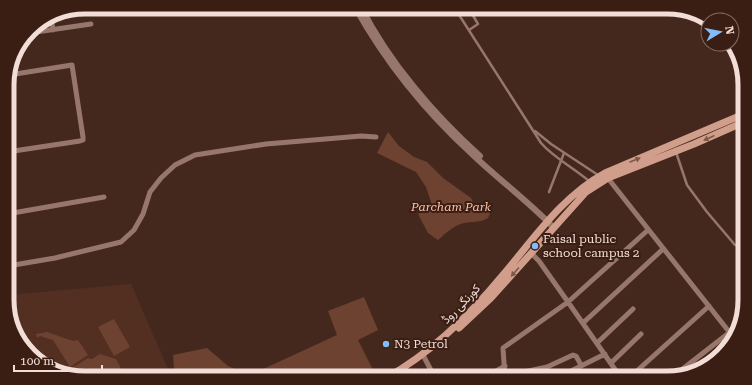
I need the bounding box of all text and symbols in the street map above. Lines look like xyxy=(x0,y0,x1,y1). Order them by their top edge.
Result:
north arrow xyxy=(700,12,740,52)
text: N xyxy=(722,25,737,36)
one-way arrow xyxy=(703,135,714,141)
one-way arrow xyxy=(629,157,641,163)
park label: Parcham Park xyxy=(410,200,491,214)
place label: Faisal public school campus 2 xyxy=(543,232,640,260)
marker: Faisal public school campus 2 xyxy=(530,241,540,251)
one-way arrow xyxy=(510,267,519,277)
street label: کورنگی روڈ xyxy=(439,281,484,327)
place label: N3 Petrol xyxy=(394,337,448,351)
marker: N3 Petrol xyxy=(381,339,391,349)
scale bar xyxy=(14,347,102,373)
text: 100 m xyxy=(20,354,54,368)

